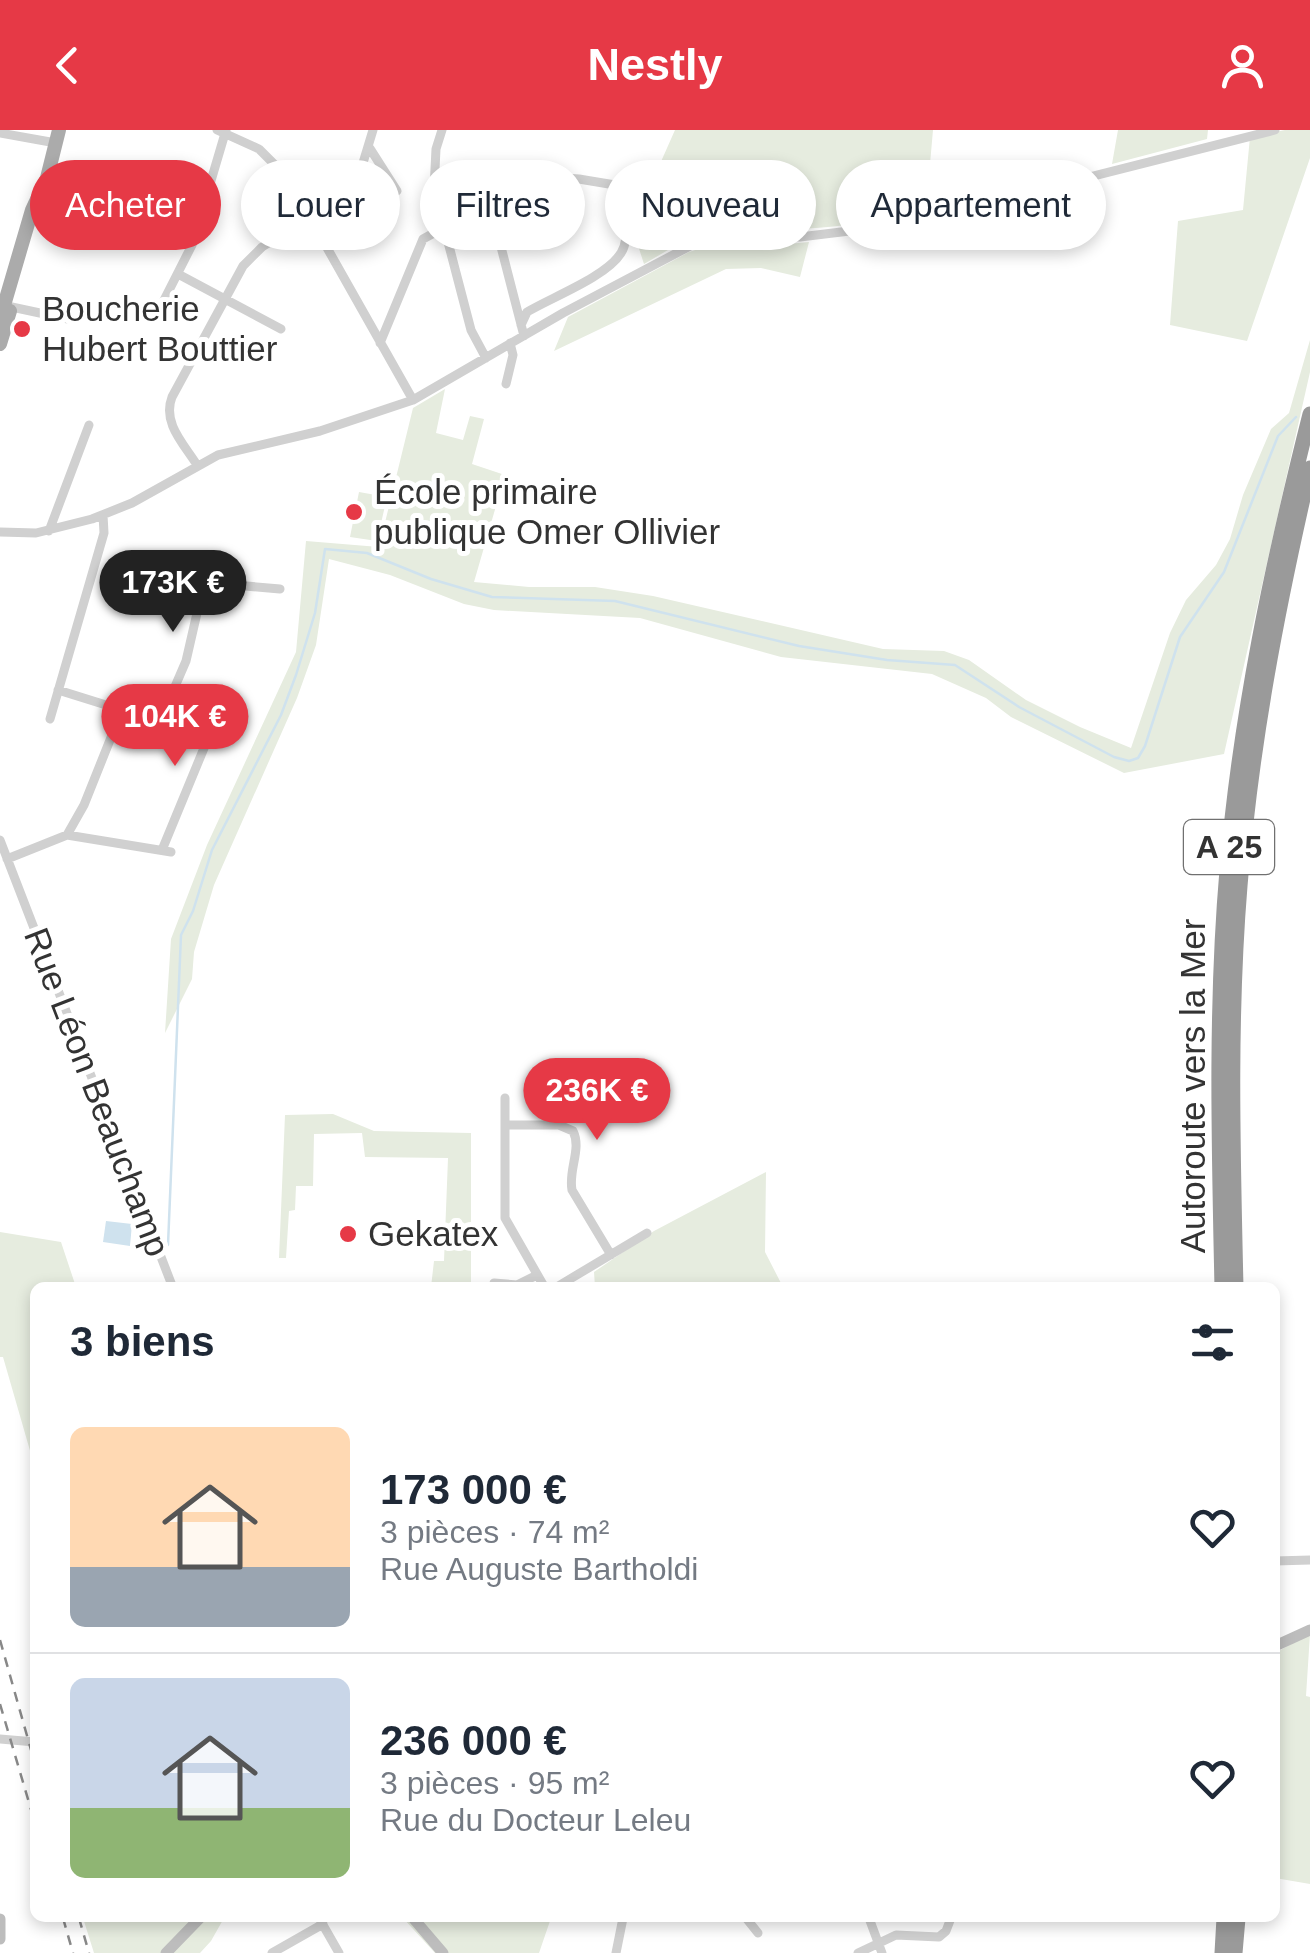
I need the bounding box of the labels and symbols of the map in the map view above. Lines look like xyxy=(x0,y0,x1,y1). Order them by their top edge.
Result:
place label: Boucherie Hubert Bouttier xyxy=(42,289,278,368)
marker: Boucherie Hubert Bouttier xyxy=(11,318,33,340)
place label: École primaire publique Omer Ollivier xyxy=(374,472,721,551)
marker: École primaire publique Omer Ollivier xyxy=(343,501,365,523)
pin: 173K € xyxy=(92,550,254,635)
pin: 104K € xyxy=(94,684,256,769)
road number: A 25 xyxy=(1184,820,1274,874)
street label: Autoroute vers la Mer xyxy=(1173,918,1212,1253)
street label: Rue Léon Beauchamp xyxy=(17,922,178,1261)
pin: 236K € xyxy=(516,1058,678,1143)
place label: Gekatex xyxy=(368,1214,499,1253)
marker: Gekatex xyxy=(337,1223,359,1245)

